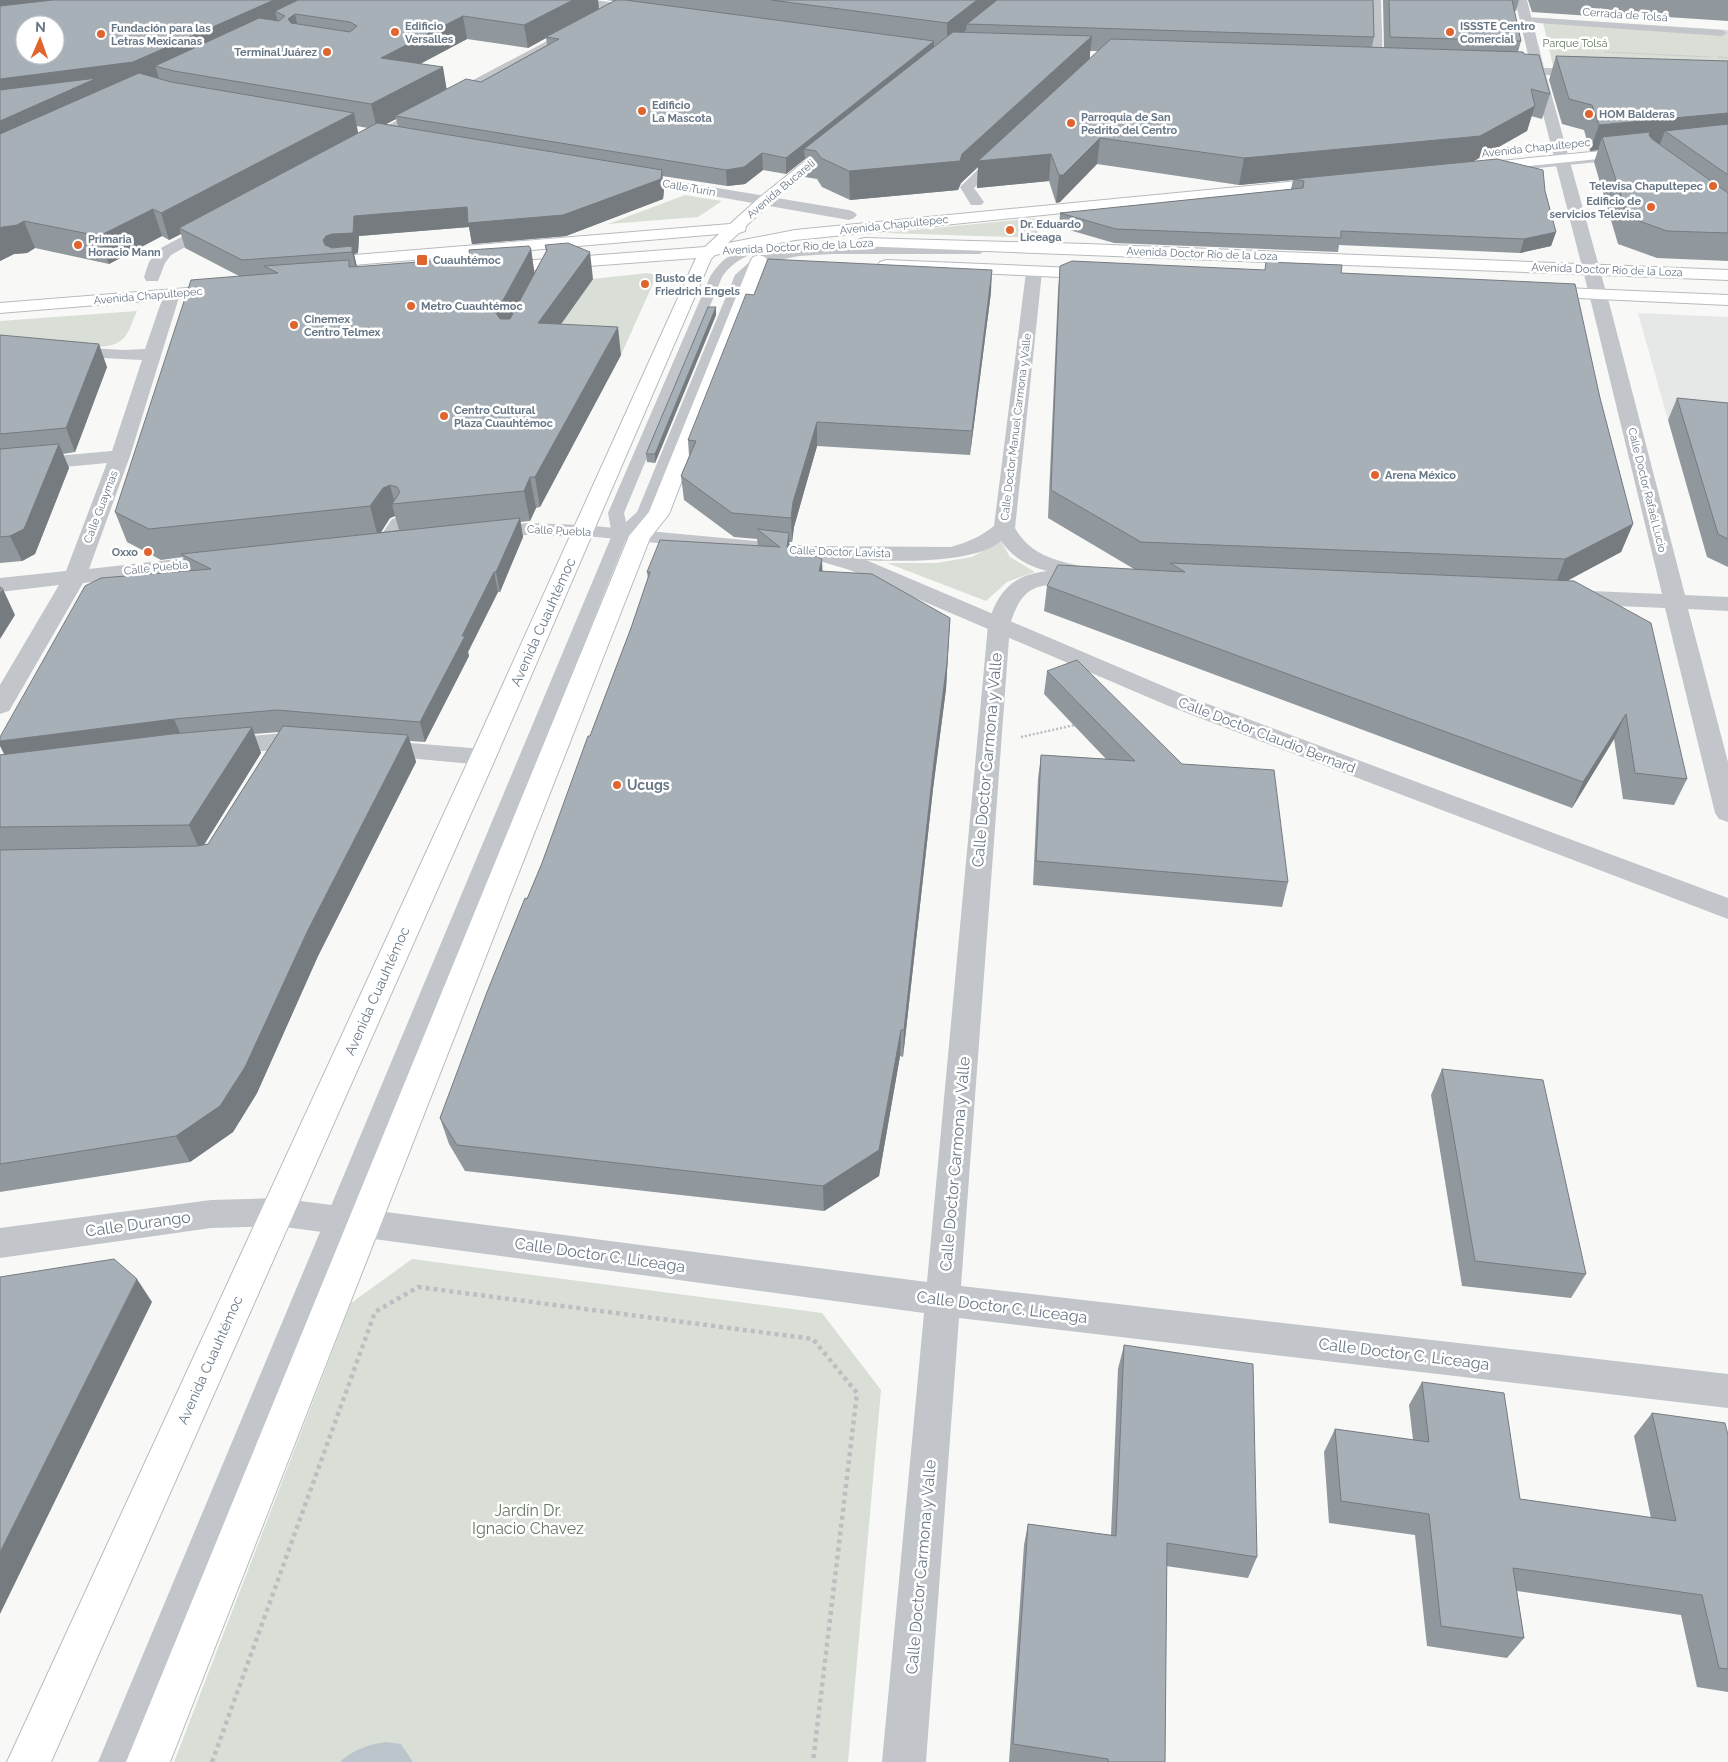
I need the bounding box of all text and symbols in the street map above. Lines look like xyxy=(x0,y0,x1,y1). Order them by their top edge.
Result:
street label: Cerrada de Tolsá xyxy=(1582,6,1668,24)
north arrow xyxy=(15,15,65,65)
text: N xyxy=(35,19,46,35)
place label: Edificio Versalles xyxy=(405,20,454,46)
place label: ISSSTE Centro Comercial xyxy=(1460,20,1536,46)
place label: Fundación para las Letras Mexicanas xyxy=(111,22,211,48)
marker: Edificio Versalles xyxy=(389,26,401,38)
marker: ISSSTE Centro Comercial xyxy=(1444,26,1456,38)
marker: Fundación para las Letras Mexicanas xyxy=(95,28,107,40)
park label: Parque Tolsá xyxy=(1542,37,1608,50)
place label: Terminal Juárez xyxy=(234,46,318,59)
marker: Terminal Juárez xyxy=(321,46,333,58)
place label: Edificio La Mascota xyxy=(652,99,712,125)
marker: Edificio La Mascota xyxy=(636,105,648,117)
marker: HOM Balderas xyxy=(1583,108,1595,120)
place label: HOM Balderas xyxy=(1599,108,1675,121)
place label: Parroquia de San Pedrito del Centro xyxy=(1081,111,1178,137)
marker: Parroquia de San Pedrito del Centro xyxy=(1065,117,1077,129)
street label: Avenida Chapultepec xyxy=(1481,136,1591,160)
street label: Avenida Bucareli xyxy=(744,157,818,221)
street label: Calle Turin xyxy=(662,177,716,199)
place label: Televisa Chapultepec xyxy=(1589,180,1703,193)
marker: Televisa Chapultepec xyxy=(1707,180,1719,192)
place label: Edificio de servicios Televisa xyxy=(1550,195,1641,221)
marker: Edificio de servicios Televisa xyxy=(1645,201,1657,213)
street label: Avenida Chapultepec xyxy=(839,213,949,237)
place label: Dr. Eduardo Liceaga xyxy=(1020,218,1081,244)
marker: Dr. Eduardo Liceaga xyxy=(1004,224,1016,236)
place label: Primaria Horacio Mann xyxy=(88,233,161,259)
street label: Avenida Doctor Río de la Loza xyxy=(722,237,874,257)
marker: Primaria Horacio Mann xyxy=(72,239,84,251)
street label: Avenida Doctor Río de la Loza xyxy=(1126,245,1278,263)
marker: Cuauhtémoc xyxy=(415,253,429,267)
place label: Cuauhtémoc xyxy=(433,254,501,267)
street label: Avenida Doctor Río de la Loza xyxy=(1531,261,1683,279)
place label: Busto de Friedrich Engels xyxy=(655,272,741,298)
marker: Busto de Friedrich Engels xyxy=(639,278,651,290)
street label: Avenida Chapultepec xyxy=(93,285,203,307)
marker: Metro Cuauhtémoc xyxy=(405,300,417,312)
place label: Metro Cuauhtémoc xyxy=(421,300,523,313)
place label: Cinemex Centro Telmex xyxy=(304,313,381,339)
marker: Cinemex Centro Telmex xyxy=(288,319,300,331)
street label: Calle Doctor Manuel Carmona y Valle xyxy=(998,332,1034,521)
place label: Centro Cultural Plaza Cuauhtémoc xyxy=(454,404,553,430)
marker: Centro Cultural Plaza Cuauhtémoc xyxy=(438,410,450,422)
street label: Calle Doctor Rafaél Lucio xyxy=(1625,426,1669,554)
street label: Calle Guaymas xyxy=(81,469,121,545)
marker: Arena México xyxy=(1369,469,1381,481)
place label: Arena México xyxy=(1385,469,1456,482)
street label: Calle Puebla xyxy=(527,523,591,539)
street label: Calle Doctor Lavista xyxy=(789,544,891,560)
place label: Oxxo xyxy=(112,546,138,559)
marker: Oxxo xyxy=(142,546,154,558)
street label: Avenida Cuauhtémoc xyxy=(507,555,579,689)
street label: Calle Puebla xyxy=(123,558,189,578)
street label: Calle Doctor Carmona y Valle xyxy=(968,652,1006,868)
street label: Calle Doctor Claudio Bernard xyxy=(1176,694,1358,776)
place label: Ucugs xyxy=(627,777,670,793)
marker: Ucugs xyxy=(611,779,623,791)
street label: Avenida Cuauhtémoc xyxy=(341,924,413,1058)
street label: Calle Doctor Carmona y Valle xyxy=(936,1056,974,1272)
street label: Calle Durango xyxy=(84,1207,192,1241)
street label: Calle Doctor C. Liceaga xyxy=(514,1234,686,1276)
street label: Calle Doctor C. Liceaga xyxy=(915,1287,1089,1327)
street label: Avenida Cuauhtémoc xyxy=(174,1293,246,1427)
street label: Calle Doctor C. Liceaga xyxy=(1317,1334,1491,1374)
street label: Calle Doctor Carmona y Valle xyxy=(902,1459,940,1675)
park label: Jardín Dr. Ignacio Chavez xyxy=(472,1501,584,1538)

